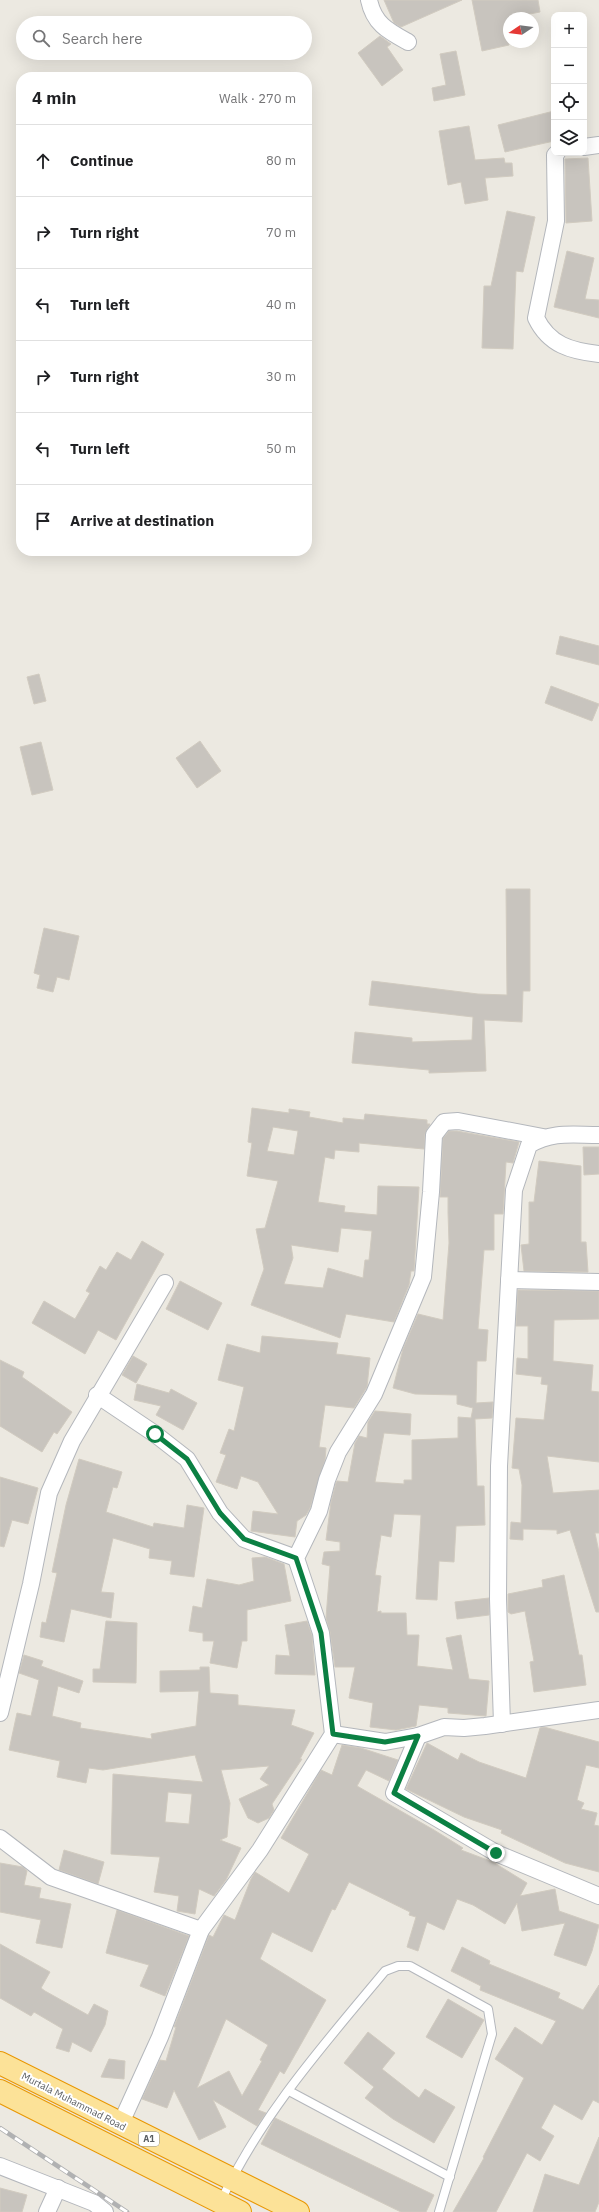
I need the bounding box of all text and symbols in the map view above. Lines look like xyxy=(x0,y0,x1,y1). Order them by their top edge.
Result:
north arrow xyxy=(503,12,539,48)
map controls xyxy=(551,12,587,156)
button: + xyxy=(551,12,587,48)
search box xyxy=(16,16,312,60)
icon: search xyxy=(30,27,52,49)
text: Search here xyxy=(62,29,142,48)
button: − xyxy=(551,48,587,84)
button: locate xyxy=(551,84,587,120)
text: 4 min xyxy=(32,87,76,109)
text: Walk · 270 m xyxy=(219,90,296,107)
button: layers xyxy=(551,120,587,156)
icon: ahead xyxy=(32,150,54,172)
text: Continue xyxy=(70,151,134,170)
text: 80 m xyxy=(266,152,296,169)
icon: right xyxy=(32,222,54,244)
text: Turn right xyxy=(70,223,139,242)
text: 70 m xyxy=(266,224,296,241)
icon: left xyxy=(32,294,54,316)
text: Turn left xyxy=(70,295,130,314)
text: 40 m xyxy=(266,296,296,313)
icon: right xyxy=(32,366,54,388)
text: Turn right xyxy=(70,367,139,386)
text: 30 m xyxy=(266,368,296,385)
icon: left xyxy=(32,438,54,460)
text: Turn left xyxy=(70,439,130,458)
text: 50 m xyxy=(266,440,296,457)
icon: arrive xyxy=(32,510,54,532)
text: Arrive at destination xyxy=(70,511,214,530)
route start xyxy=(146,1425,164,1443)
route end xyxy=(487,1844,505,1862)
street label: Murtala Muhammad Road xyxy=(19,2069,128,2133)
road number: A1 xyxy=(139,2132,159,2146)

